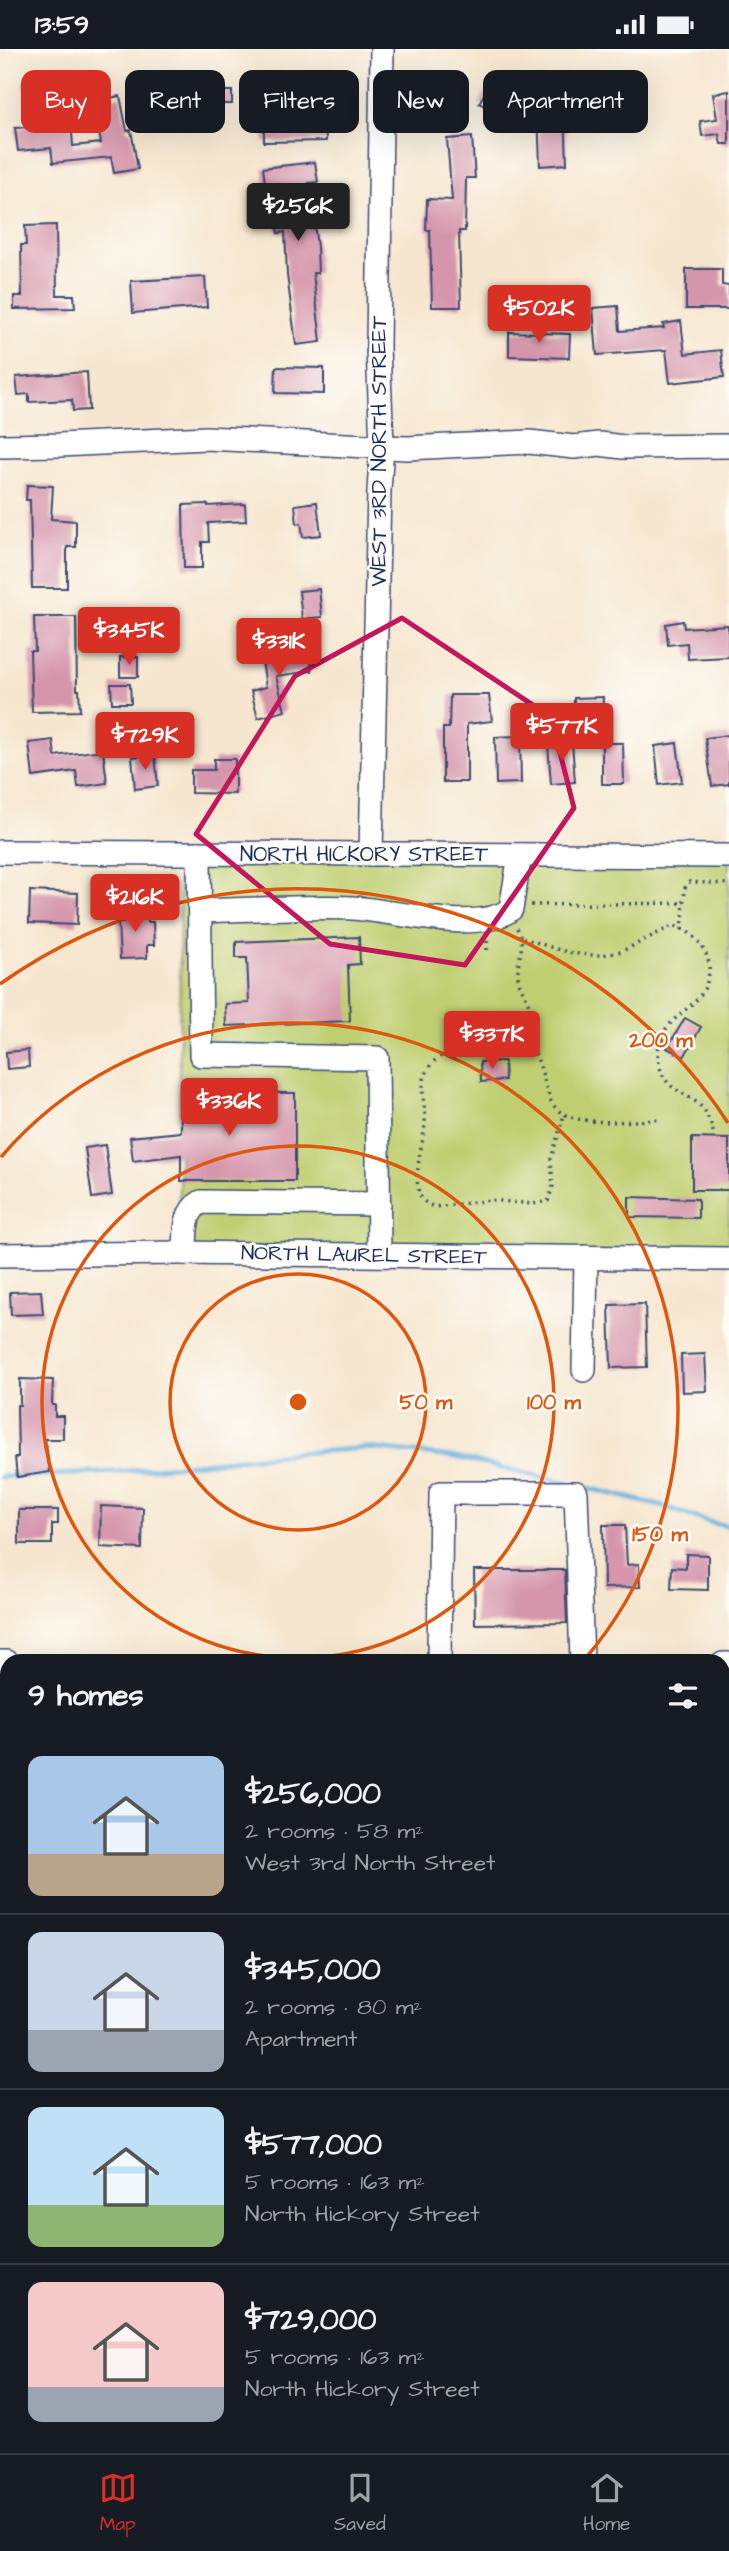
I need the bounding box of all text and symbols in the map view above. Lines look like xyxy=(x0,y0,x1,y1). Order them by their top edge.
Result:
text: 13:59 xyxy=(35,7,89,43)
chip: Buy xyxy=(21,70,111,133)
chip: Rent xyxy=(125,70,225,133)
chip: Filters xyxy=(239,70,359,133)
chip: New xyxy=(373,70,469,133)
chip: Apartment xyxy=(483,70,648,133)
pin: $256K xyxy=(249,183,347,243)
text: $256K xyxy=(263,190,333,222)
pin: $502K xyxy=(490,285,588,345)
text: $502K xyxy=(504,292,574,324)
street label: WEST 3RD NORTH STREET xyxy=(365,315,394,586)
pin: $345K xyxy=(80,607,178,667)
text: $345K xyxy=(94,614,164,646)
pin: $331K xyxy=(230,619,328,678)
text: $331K xyxy=(252,625,306,657)
pin: $577K xyxy=(513,703,611,763)
text: $577K xyxy=(526,710,598,742)
pin: $729K xyxy=(96,713,194,772)
text: $729K xyxy=(111,719,179,751)
street label: NORTH HICKORY STREET xyxy=(240,840,489,869)
pin: $216K xyxy=(86,875,184,934)
text: $216K xyxy=(106,881,164,913)
pin: $337K xyxy=(443,1011,541,1071)
text: $337K xyxy=(460,1018,524,1050)
text: 200 m xyxy=(628,1026,693,1055)
pin: $336K xyxy=(180,1079,278,1138)
text: $336K xyxy=(197,1085,261,1117)
street label: NORTH LAUREL STREET xyxy=(241,1238,488,1272)
text: 50 m xyxy=(400,1388,453,1417)
text: 100 m xyxy=(527,1388,582,1417)
centre of rings xyxy=(286,1390,310,1414)
text: 150 m xyxy=(632,1520,688,1549)
text: 9 homes xyxy=(28,1675,143,1717)
icon: filters xyxy=(664,1677,702,1715)
text: $256,000 xyxy=(245,1773,381,1815)
icon: home xyxy=(84,1784,168,1868)
text: 2 rooms · 58 m² xyxy=(245,1815,424,1847)
text: West 3rd North Street xyxy=(245,1847,495,1879)
text: $345,000 xyxy=(245,1949,381,1991)
icon: home xyxy=(84,1960,168,2044)
text: 2 rooms · 80 m² xyxy=(245,1991,422,2023)
text: Apartment xyxy=(245,2023,357,2055)
text: $577,000 xyxy=(245,2124,382,2166)
icon: home xyxy=(84,2135,168,2219)
text: 5 rooms · 163 m² xyxy=(245,2166,425,2198)
text: North Hickory Street xyxy=(245,2198,479,2230)
text: $729,000 xyxy=(245,2299,377,2341)
icon: home xyxy=(84,2310,168,2394)
text: 5 rooms · 163 m² xyxy=(245,2341,425,2373)
text: North Hickory Street xyxy=(245,2373,479,2405)
tab: Map xyxy=(99,2469,137,2538)
tab: Saved xyxy=(334,2469,386,2538)
tab: Home xyxy=(583,2469,630,2538)

